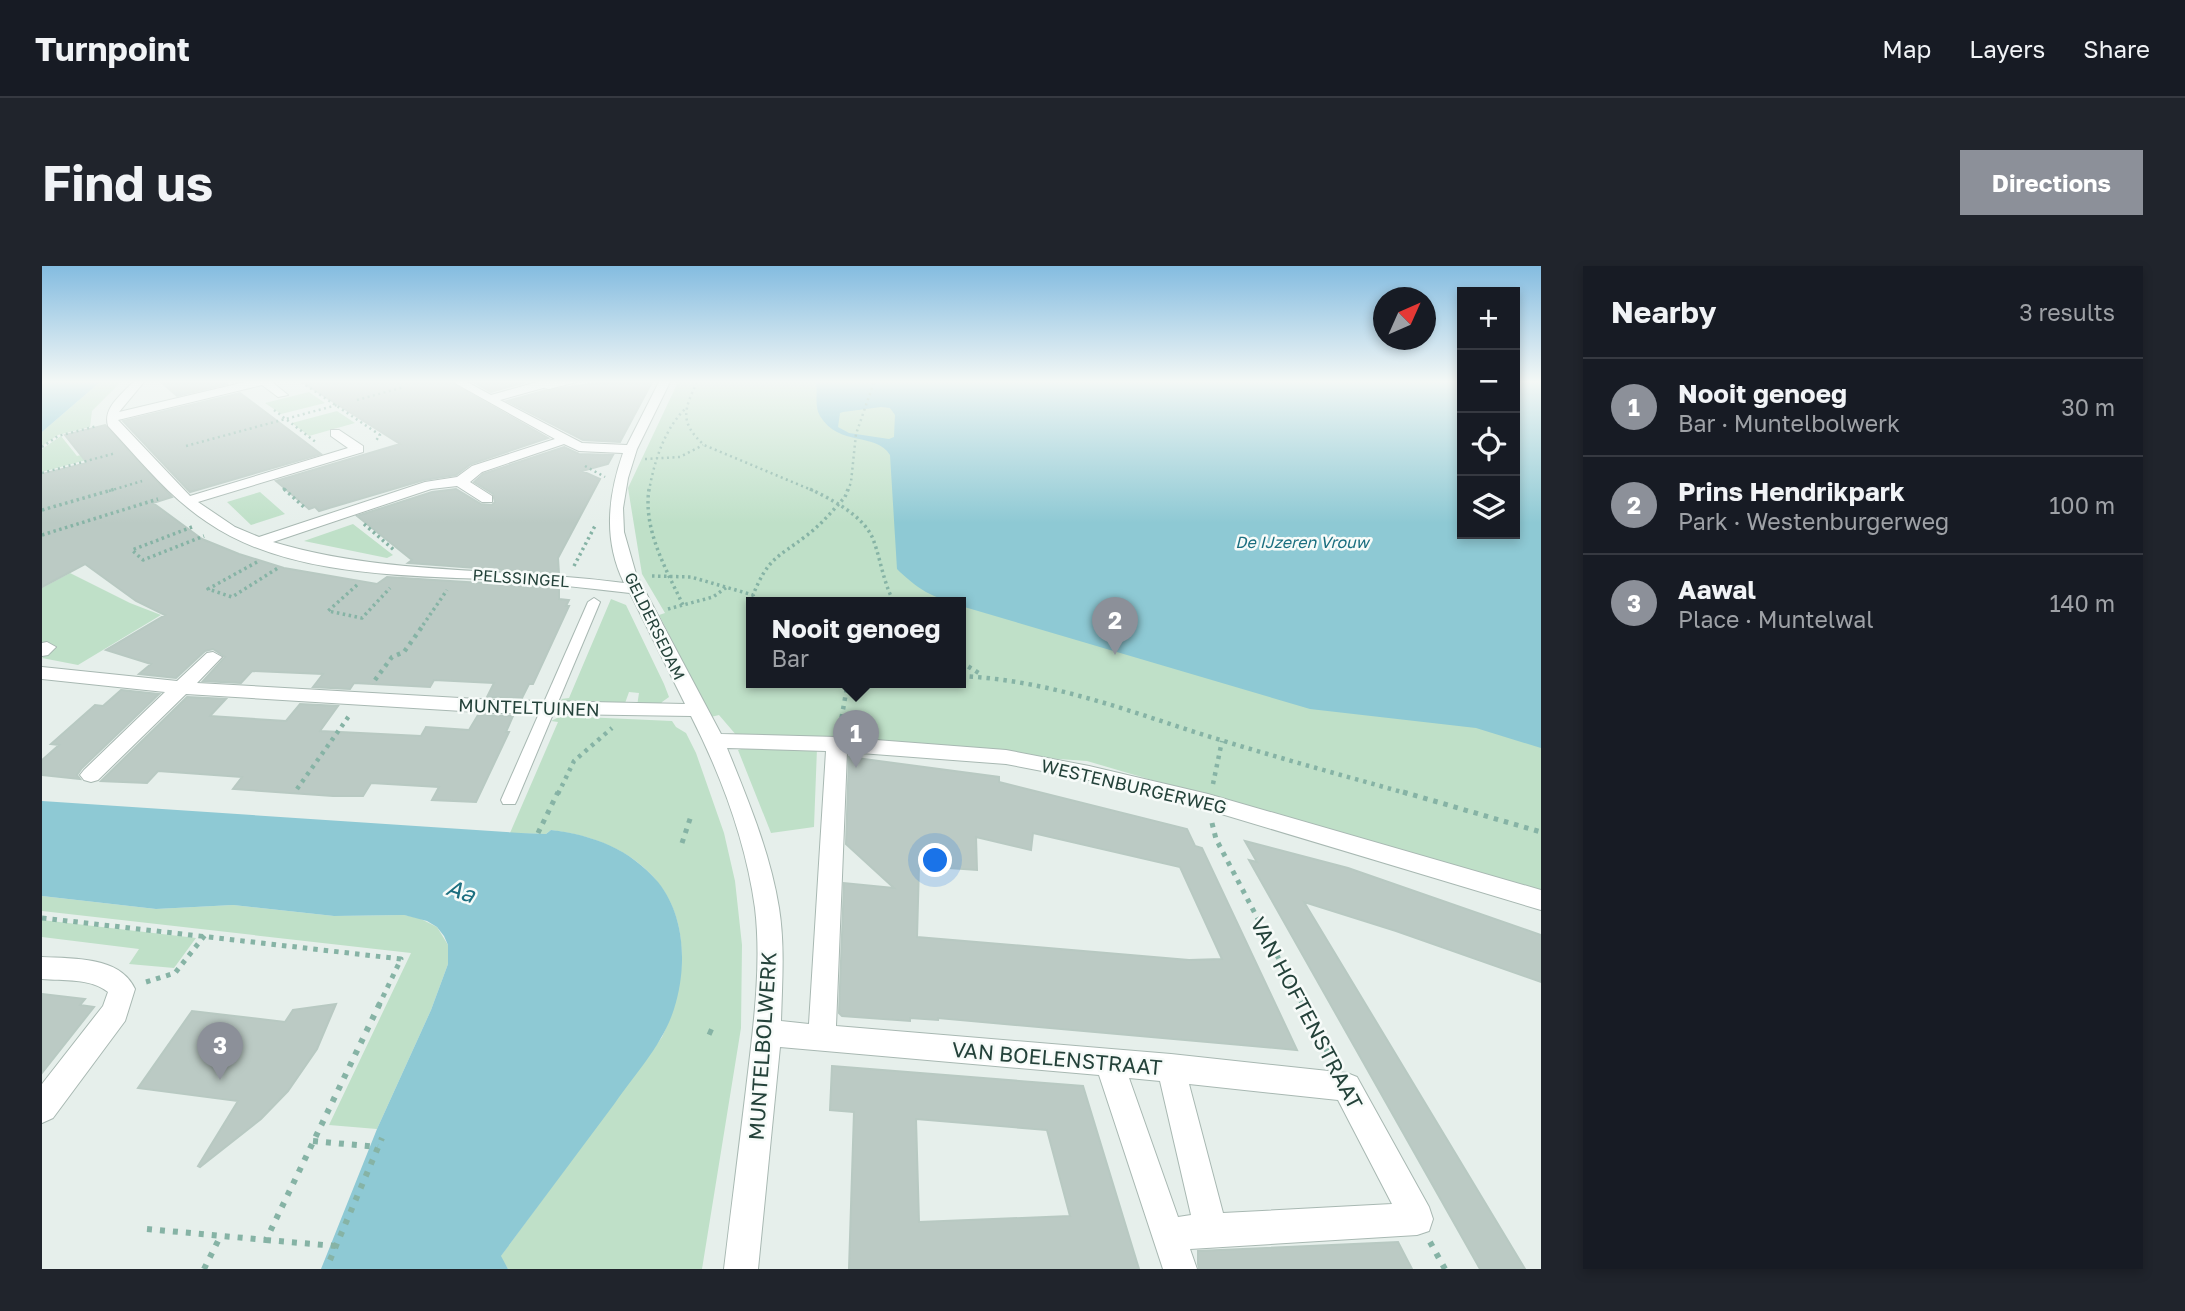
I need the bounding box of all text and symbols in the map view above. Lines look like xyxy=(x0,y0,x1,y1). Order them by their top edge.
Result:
text: Turnpoint xyxy=(35,29,190,68)
text: Map xyxy=(1882,34,1931,63)
text: Layers xyxy=(1969,34,2045,63)
text: Share xyxy=(2083,34,2150,63)
button: Directions xyxy=(1960,150,2143,215)
text: Find us xyxy=(42,153,213,212)
north arrow xyxy=(1373,287,1436,350)
map controls xyxy=(1457,287,1520,539)
button: + xyxy=(1457,287,1520,350)
text: Nearby xyxy=(1611,294,1716,330)
text: 3 results xyxy=(2019,298,2115,326)
button: − xyxy=(1457,350,1520,413)
text: Nooit genoeg xyxy=(1678,378,1847,409)
text: 1 xyxy=(1628,393,1640,421)
text: 30 m xyxy=(2061,393,2115,421)
text: Bar · Muntelbolwerk xyxy=(1678,409,1900,437)
button: locate xyxy=(1457,413,1520,476)
button: layers xyxy=(1457,476,1520,539)
text: Prins Hendrikpark xyxy=(1678,476,1905,507)
text: 2 xyxy=(1627,491,1641,519)
text: 100 m xyxy=(2049,491,2115,519)
text: Park · Westenburgerweg xyxy=(1678,507,1949,535)
water label: De IJzeren Vrouw xyxy=(1235,532,1371,552)
street label: PELSSINGEL xyxy=(472,565,570,591)
street label: GELDERSEDAM xyxy=(620,569,690,683)
text: Aawal xyxy=(1678,574,1756,605)
text: 3 xyxy=(1627,589,1641,617)
text: 140 m xyxy=(2049,589,2115,617)
popup xyxy=(746,597,966,688)
pin: 2 xyxy=(1092,597,1138,655)
text: Place · Muntelwal xyxy=(1678,605,1874,633)
text: Nooit genoeg xyxy=(772,613,940,644)
text: Bar xyxy=(772,644,809,672)
street label: MUNTELTUINEN xyxy=(458,694,600,720)
pin: 1 xyxy=(833,710,879,768)
street label: WESTENBURGERWEG xyxy=(1039,754,1229,818)
your location xyxy=(918,843,952,877)
water label: Aa xyxy=(443,872,480,908)
street label: VAN HOFTENSTRAAT xyxy=(1245,912,1369,1114)
street label: MUNTELBOLWERK xyxy=(742,951,782,1141)
pin: 3 xyxy=(197,1022,243,1080)
street label: VAN BOELENSTRAAT xyxy=(951,1036,1163,1080)

